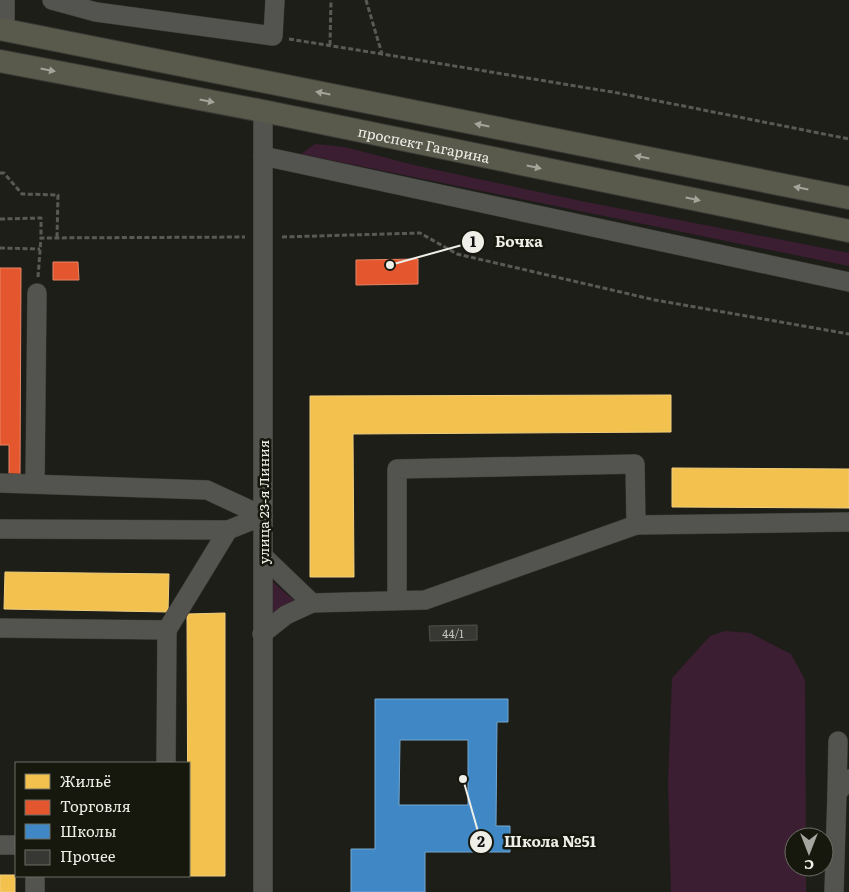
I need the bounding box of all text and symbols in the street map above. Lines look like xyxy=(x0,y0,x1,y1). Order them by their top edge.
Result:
one-way arrow xyxy=(40,66,55,74)
one-way arrow xyxy=(315,89,331,97)
one-way arrow xyxy=(200,97,216,105)
street label: проспект Гагарина xyxy=(356,121,492,167)
one-way arrow xyxy=(475,121,490,129)
one-way arrow xyxy=(633,152,649,160)
one-way arrow xyxy=(526,163,542,171)
one-way arrow xyxy=(793,184,809,192)
one-way arrow xyxy=(685,196,701,204)
callout: Бочка xyxy=(460,227,553,257)
text: 1 xyxy=(470,229,476,252)
text: Бочка xyxy=(495,229,543,252)
street label: улица 23-я Линия xyxy=(253,440,273,564)
house number: 44/1 xyxy=(442,625,464,641)
legend xyxy=(15,762,190,877)
text: Жильё xyxy=(60,769,111,792)
text: Торговля xyxy=(60,794,131,817)
text: Школы xyxy=(60,819,116,842)
callout: Школа №51 xyxy=(469,827,605,857)
north arrow xyxy=(784,827,834,877)
text: 2 xyxy=(477,829,485,852)
text: Школа №51 xyxy=(504,829,596,852)
text: Прочее xyxy=(60,844,116,867)
text: С xyxy=(804,856,814,876)

